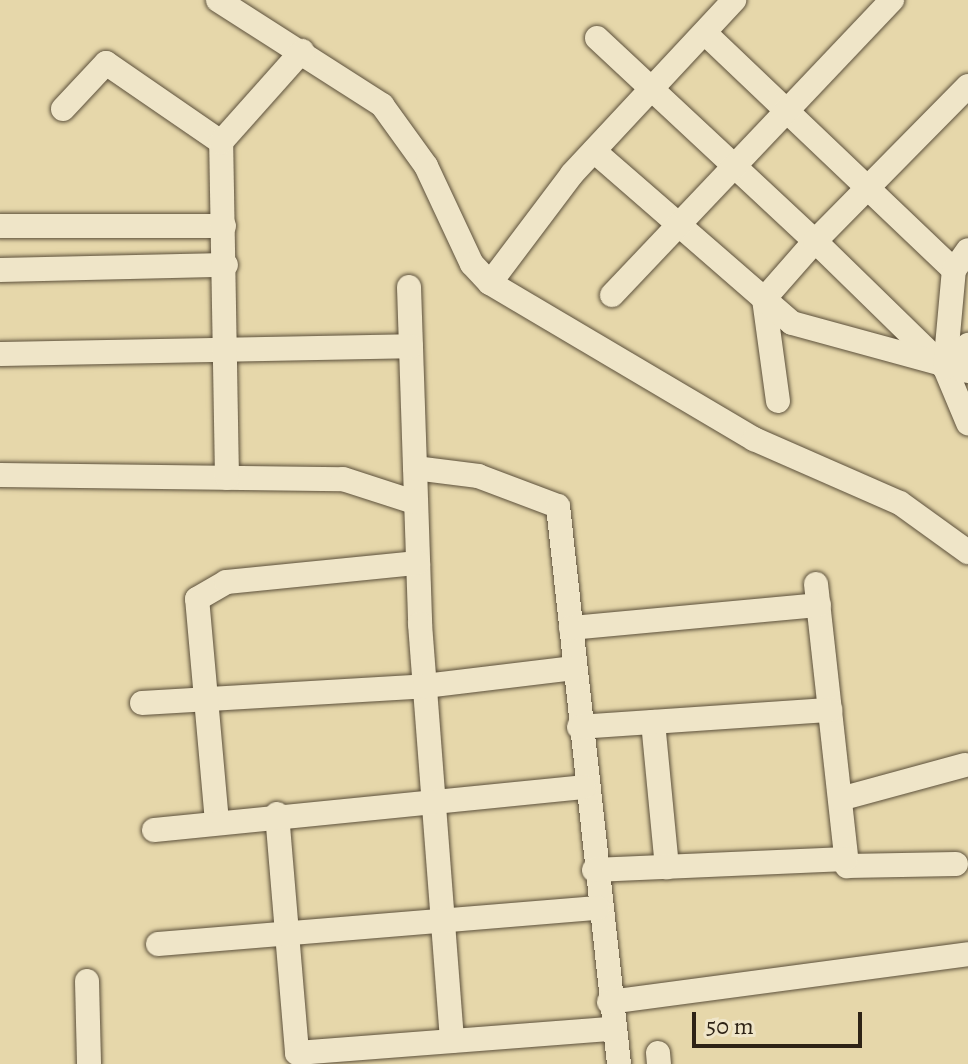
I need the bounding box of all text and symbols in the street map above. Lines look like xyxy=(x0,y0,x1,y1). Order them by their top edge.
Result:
scale bar xyxy=(696,996,866,1046)
text: 50 m xyxy=(706,1010,754,1042)

